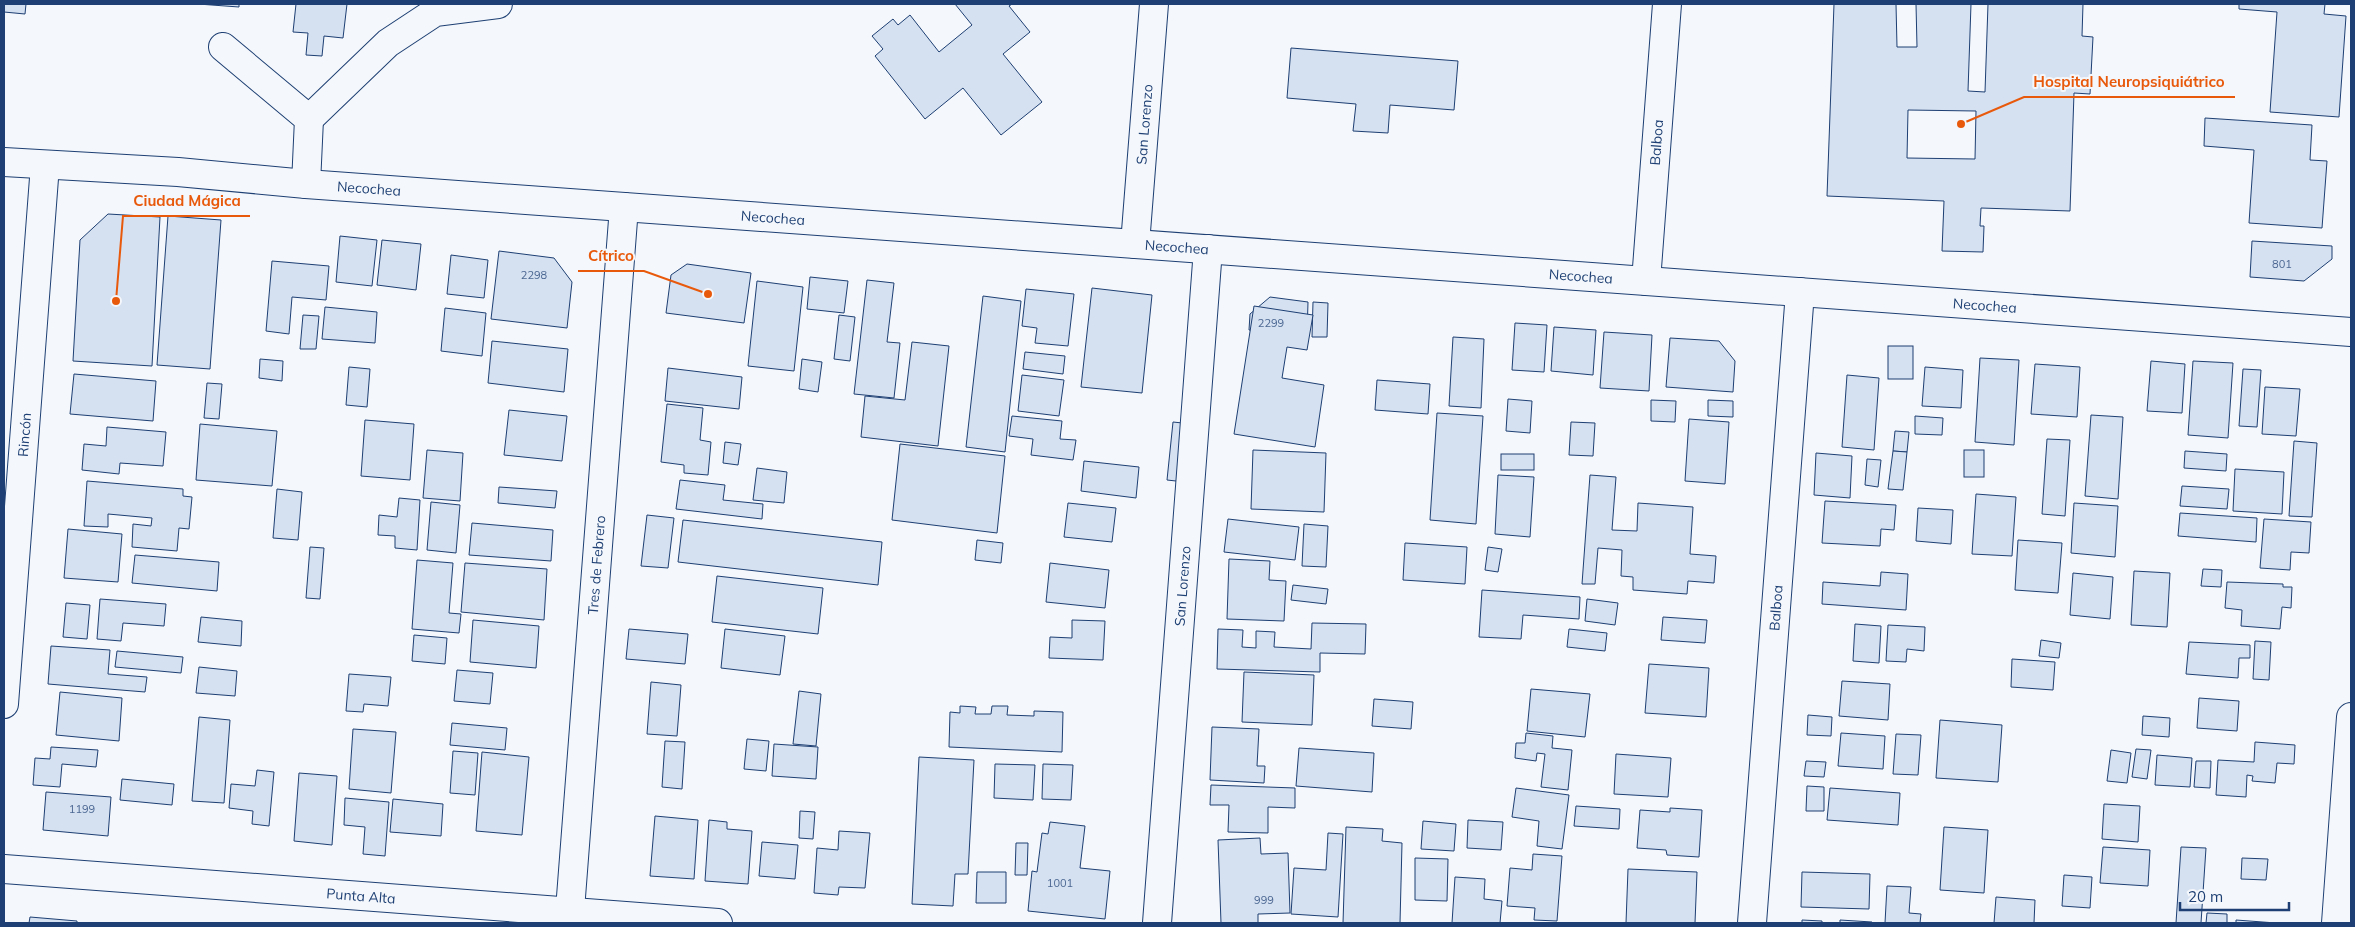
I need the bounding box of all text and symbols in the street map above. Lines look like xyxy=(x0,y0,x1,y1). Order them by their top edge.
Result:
callout: Hospital Neuropsiquiátrico xyxy=(2024,67,2235,97)
text: Hospital Neuropsiquiátrico xyxy=(2033,72,2225,91)
street label: San Lorenzo xyxy=(1132,84,1157,165)
street label: Balboa xyxy=(1646,119,1667,166)
street label: Necochea xyxy=(336,177,402,200)
callout: Ciudad Mágica xyxy=(123,186,250,216)
text: Ciudad Mágica xyxy=(133,191,241,210)
street label: Necochea xyxy=(740,207,806,229)
street label: Necochea xyxy=(1144,236,1209,258)
callout: Cítrico xyxy=(578,241,644,271)
text: Cítrico xyxy=(588,246,634,265)
house number: 801 xyxy=(2272,257,2292,271)
street label: Necochea xyxy=(1548,265,1613,288)
house number: 2298 xyxy=(521,268,548,282)
street label: Necochea xyxy=(1952,294,2017,317)
house number: 2299 xyxy=(1258,316,1284,330)
street label: Rincón xyxy=(14,412,35,458)
street label: Tres de Febrero xyxy=(584,515,609,615)
street label: San Lorenzo xyxy=(1170,545,1195,627)
street label: Balboa xyxy=(1765,584,1787,632)
house number: 1199 xyxy=(69,802,95,816)
house number: 1001 xyxy=(1047,876,1073,890)
scale bar xyxy=(2180,880,2289,912)
street label: Punta Alta xyxy=(326,884,396,908)
text: 20 m xyxy=(2188,887,2223,906)
house number: 999 xyxy=(1254,893,1274,907)

